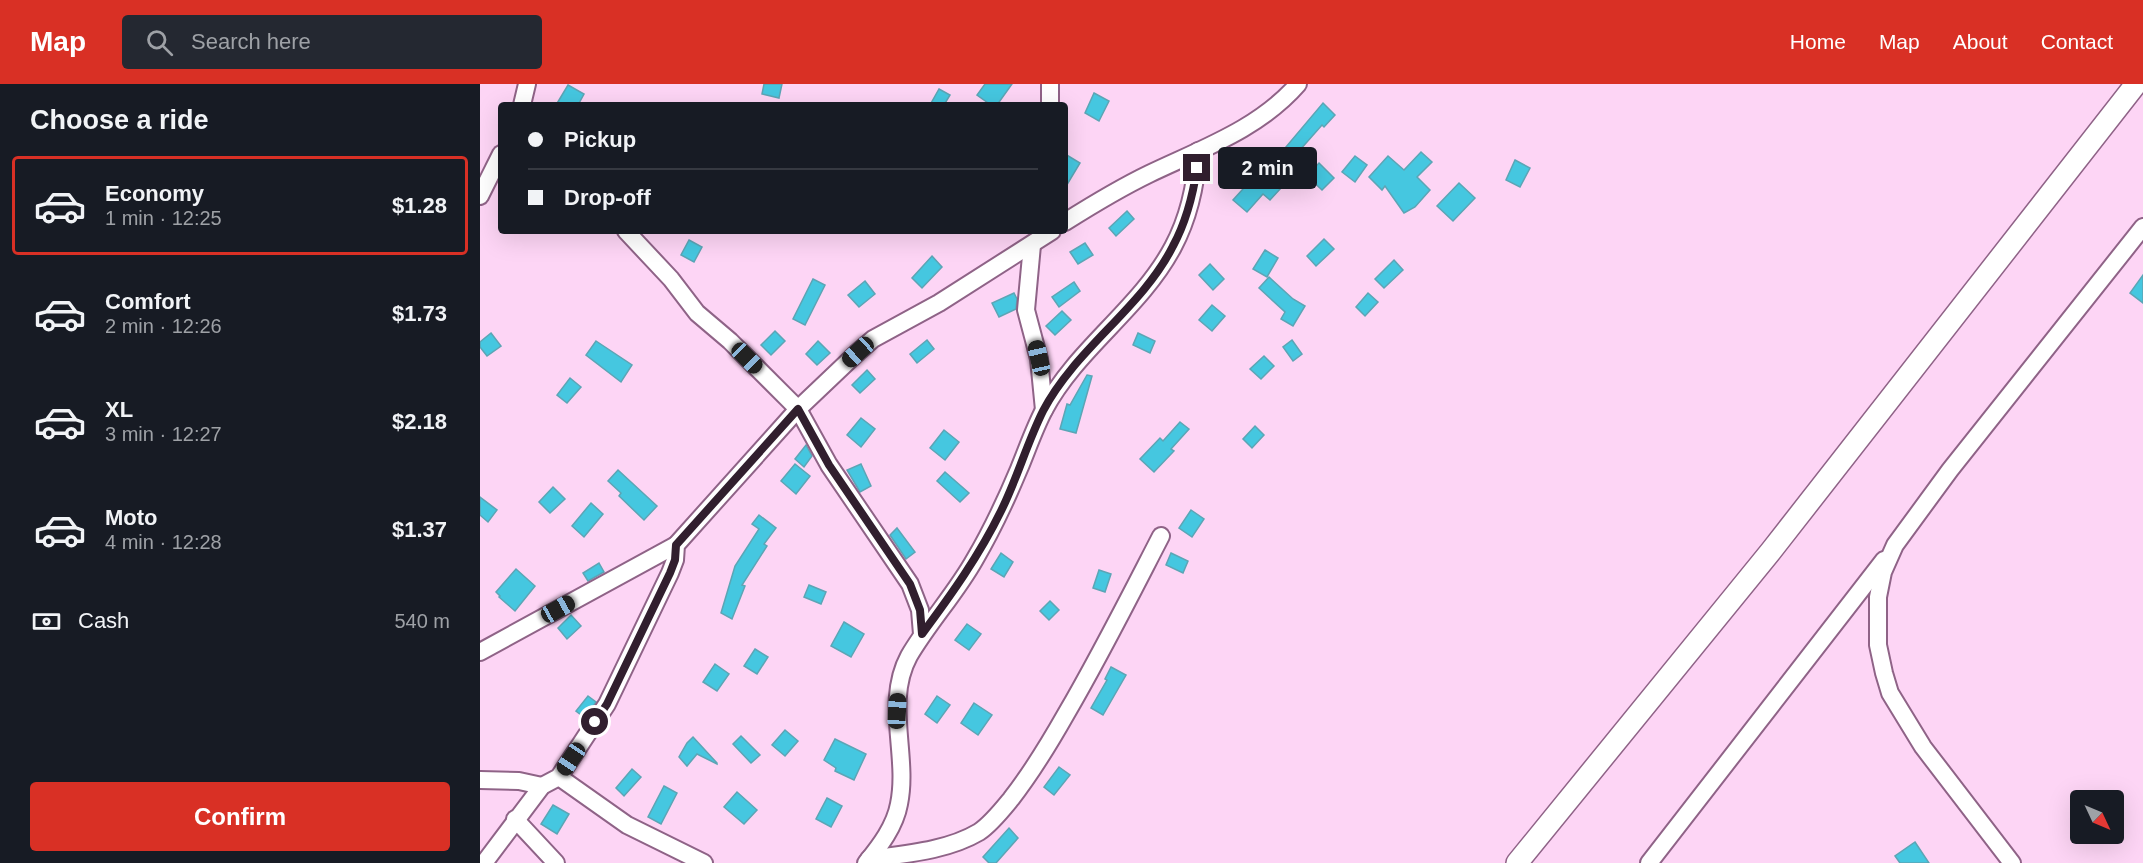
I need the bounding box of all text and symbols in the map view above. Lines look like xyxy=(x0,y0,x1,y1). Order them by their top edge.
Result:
search box xyxy=(122,15,542,69)
text: Map xyxy=(30,26,86,57)
icon: search xyxy=(143,26,176,59)
text: Search here xyxy=(191,29,311,54)
text: Home xyxy=(1790,30,1846,53)
text: Map xyxy=(1879,30,1920,53)
text: About xyxy=(1953,30,2008,53)
text: Contact xyxy=(2041,30,2113,53)
text: Choose a ride xyxy=(30,105,209,135)
text: Pickup xyxy=(564,127,636,152)
callout: 2 min xyxy=(1218,147,1317,189)
route end xyxy=(1183,154,1210,181)
text: 2 min xyxy=(1241,157,1294,179)
icon: car xyxy=(33,179,87,233)
text: Economy xyxy=(105,181,204,206)
text: Drop-off xyxy=(564,185,651,210)
text: $1.28 xyxy=(392,193,447,218)
text: 1 min · 12:25 xyxy=(105,207,222,229)
icon: car xyxy=(33,287,87,341)
text: Comfort xyxy=(105,289,191,314)
text: $1.73 xyxy=(392,301,447,326)
text: 2 min · 12:26 xyxy=(105,315,222,337)
car xyxy=(839,333,877,371)
car xyxy=(1026,338,1052,378)
car xyxy=(728,339,766,377)
icon: car xyxy=(33,395,87,449)
text: XL xyxy=(105,397,133,422)
text: $2.18 xyxy=(392,409,447,434)
text: 3 min · 12:27 xyxy=(105,423,222,445)
icon: car xyxy=(33,503,87,557)
text: Moto xyxy=(105,505,158,530)
text: $1.37 xyxy=(392,517,447,542)
text: 4 min · 12:28 xyxy=(105,531,222,553)
car xyxy=(538,592,578,626)
icon: cash xyxy=(30,605,63,638)
text: Cash xyxy=(78,608,129,633)
text: 540 m xyxy=(394,610,450,632)
car xyxy=(887,693,907,729)
route start xyxy=(581,708,608,735)
car xyxy=(553,739,589,779)
button: Confirm xyxy=(30,782,450,851)
north arrow xyxy=(2070,790,2124,844)
map controls xyxy=(2070,790,2124,844)

